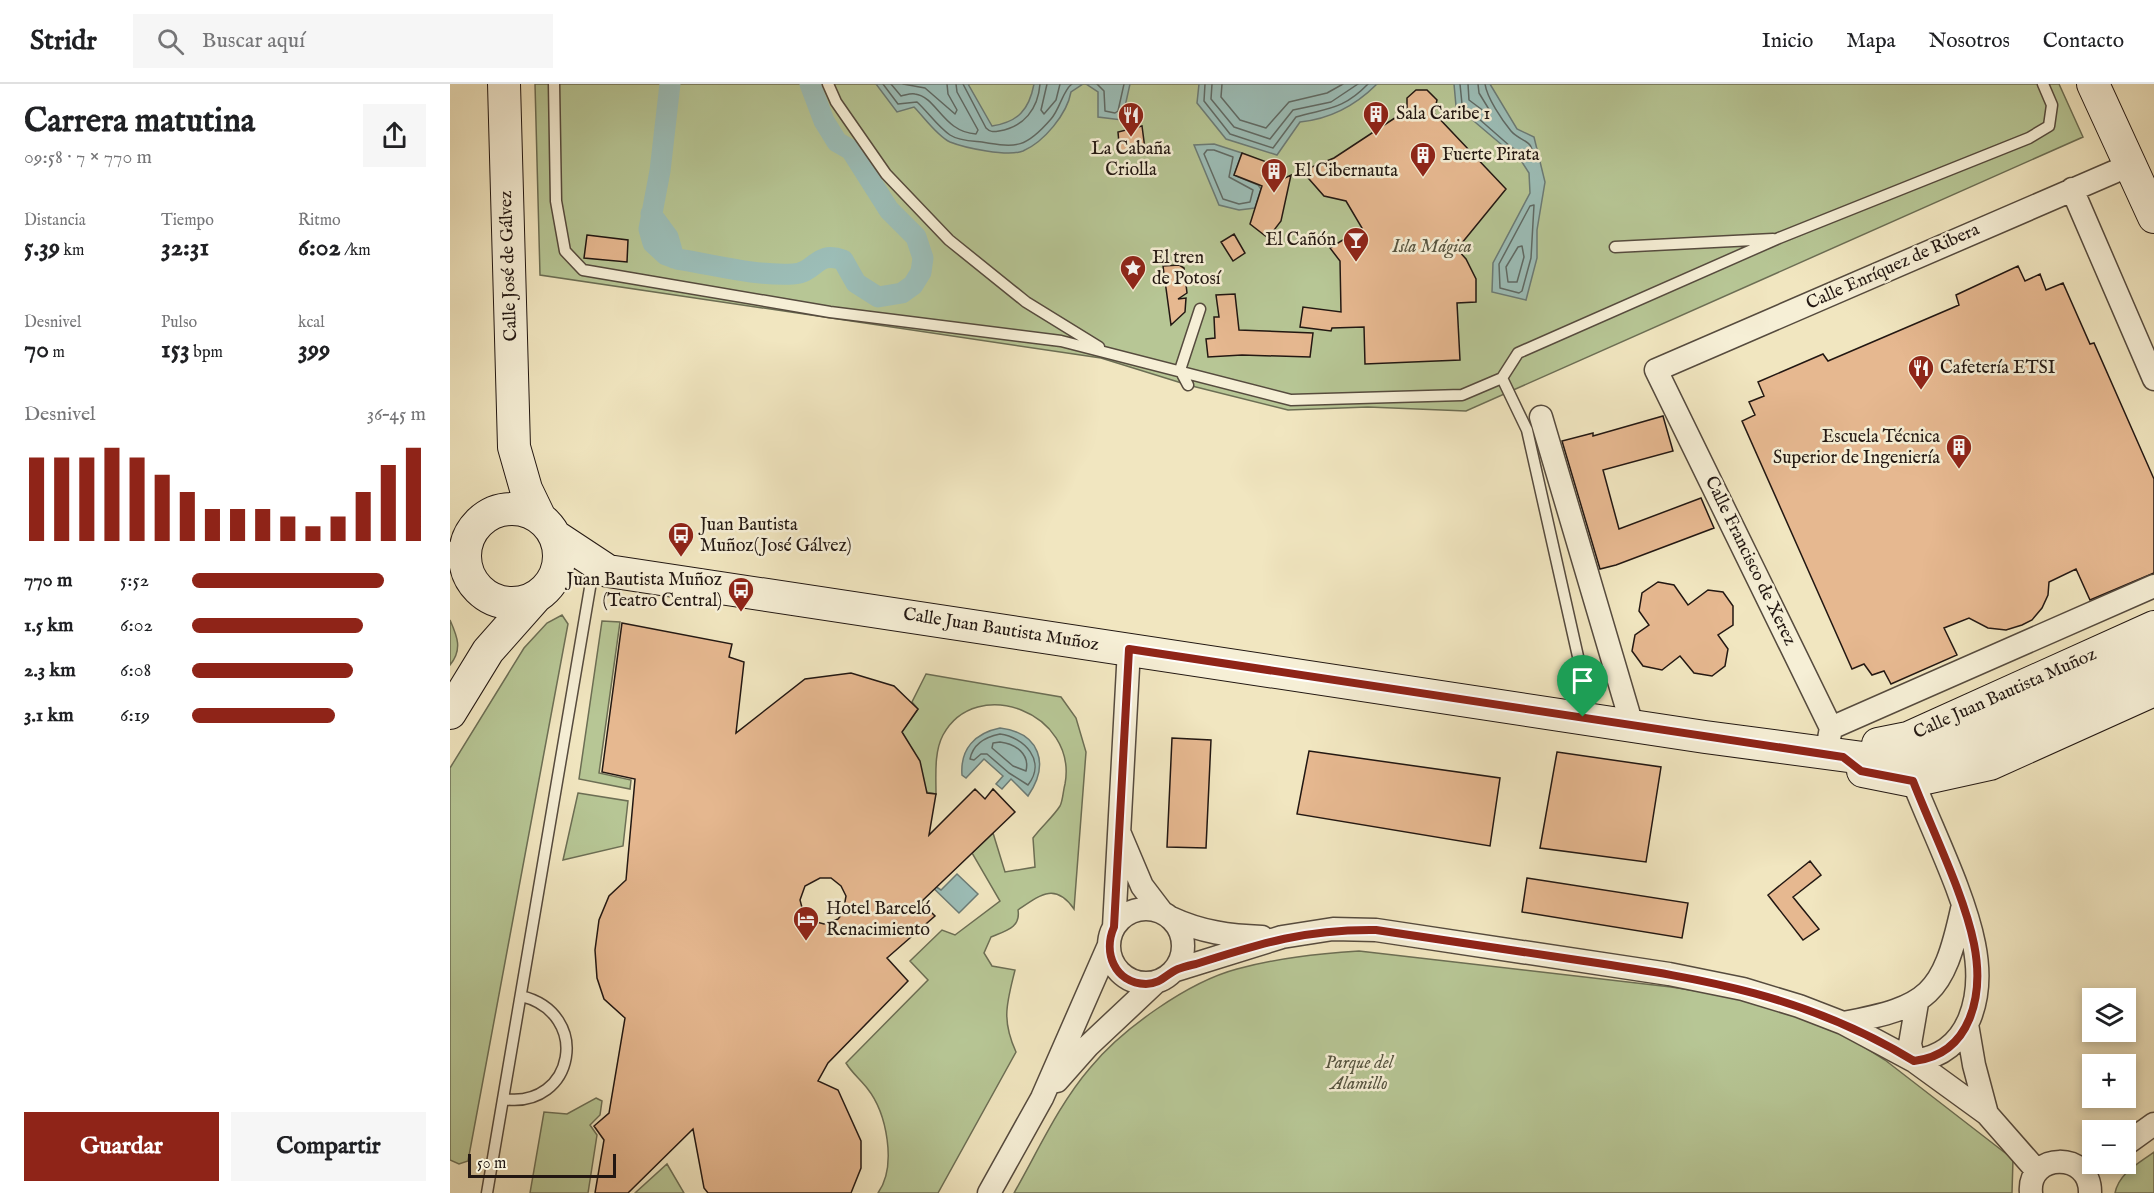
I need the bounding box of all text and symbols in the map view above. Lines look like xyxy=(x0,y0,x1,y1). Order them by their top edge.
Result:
search box xyxy=(133,14,553,68)
text: Stridr xyxy=(30,24,97,59)
icon: search xyxy=(154,25,187,58)
text: Buscar aquí xyxy=(202,27,305,55)
text: Inicio xyxy=(1762,28,1813,55)
text: Mapa xyxy=(1846,28,1896,55)
text: Nosotros xyxy=(1929,28,2010,55)
text: Contacto xyxy=(2043,28,2124,55)
building icon: Sala Caribe 1 xyxy=(1361,99,1391,137)
restaurant icon: La Cabaña Criolla xyxy=(1116,100,1146,138)
text: Carrera matutina xyxy=(24,101,255,143)
place label: Sala Caribe 1 xyxy=(1396,103,1490,126)
button: share xyxy=(363,104,426,167)
place label: La Cabaña Criolla xyxy=(1091,138,1171,182)
building icon: Fuerte Pirata xyxy=(1408,140,1438,178)
place label: Fuerte Pirata xyxy=(1442,144,1540,167)
text: 09:58 · 7 × 770 m xyxy=(24,145,152,170)
building icon: El Cibernauta xyxy=(1259,156,1289,194)
place label: El Cibernauta xyxy=(1294,160,1398,183)
street label: Calle José de Gálvez xyxy=(495,190,523,342)
text: Distancia xyxy=(24,211,86,231)
text: Tiempo xyxy=(161,211,214,231)
text: Ritmo xyxy=(298,211,341,231)
street label: Calle Enríquez de Ribera xyxy=(1803,218,1983,316)
bar icon: El Cañón xyxy=(1341,225,1371,263)
place label: El Cañón xyxy=(1265,229,1336,252)
text: 5.39 xyxy=(24,231,60,264)
text: 32:31 xyxy=(161,231,209,264)
text: 6:02 xyxy=(298,231,341,264)
park label: Isla Mágica xyxy=(1391,236,1472,259)
text: km xyxy=(60,241,84,261)
text: /km xyxy=(341,241,371,261)
place label: El tren de Potosí xyxy=(1152,247,1222,291)
place icon: El tren de Potosí xyxy=(1118,253,1148,291)
text: Desnivel xyxy=(24,313,81,333)
text: Pulso xyxy=(161,313,197,333)
text: kcal xyxy=(298,313,325,333)
text: 70 xyxy=(24,333,49,366)
text: 153 xyxy=(161,333,190,366)
text: 399 xyxy=(298,333,330,366)
text: m xyxy=(49,343,65,363)
text: bpm xyxy=(190,343,223,363)
restaurant icon: Cafetería ETSI xyxy=(1906,353,1936,391)
place label: Cafetería ETSI xyxy=(1940,357,2056,380)
text: Desnivel xyxy=(24,402,96,427)
text: 36–45 m xyxy=(367,402,426,427)
place label: Escuela Técnica Superior de Ingeniería xyxy=(1773,426,1940,470)
building icon: Escuela Técnica Superior de Ingeniería xyxy=(1944,432,1974,470)
street label: Calle Francisco de Xerez xyxy=(1699,473,1801,649)
place label: Juan Bautista Muñoz(José Gálvez) xyxy=(698,514,852,558)
bus stop icon: Juan Bautista Muñoz(José Gálvez) xyxy=(666,520,696,558)
text: 770 m xyxy=(24,568,72,593)
text: 5:52 xyxy=(120,568,149,593)
place label: Juan Bautista Muñoz (Teatro Central) xyxy=(565,569,722,613)
bus stop icon: Juan Bautista Muñoz (Teatro Central) xyxy=(726,575,756,613)
street label: Calle Juan Bautista Muñoz xyxy=(901,603,1101,657)
text: 1.5 km xyxy=(24,613,74,638)
text: 6:02 xyxy=(120,613,153,638)
street label: Calle Juan Bautista Muñoz xyxy=(1910,643,2100,745)
pin xyxy=(1557,655,1608,717)
text: 2.3 km xyxy=(24,658,76,683)
text: 6:08 xyxy=(120,658,151,683)
icon: arrive xyxy=(1566,664,1599,697)
text: 3.1 km xyxy=(24,703,74,728)
text: 6:19 xyxy=(120,703,150,728)
place label: Hotel Barceló Renacimiento xyxy=(826,898,931,942)
hotel icon: Hotel Barceló Renacimiento xyxy=(791,904,821,942)
map controls xyxy=(2082,988,2136,1174)
button: layers xyxy=(2082,988,2136,1042)
park label: Parque del Alamillo xyxy=(1325,1052,1395,1096)
button: + xyxy=(2082,1054,2136,1108)
button: Guardar xyxy=(24,1112,219,1181)
button: Compartir xyxy=(231,1112,426,1181)
button: − xyxy=(2082,1120,2136,1174)
scale bar xyxy=(468,1151,616,1178)
text: 50 m xyxy=(477,1154,506,1174)

